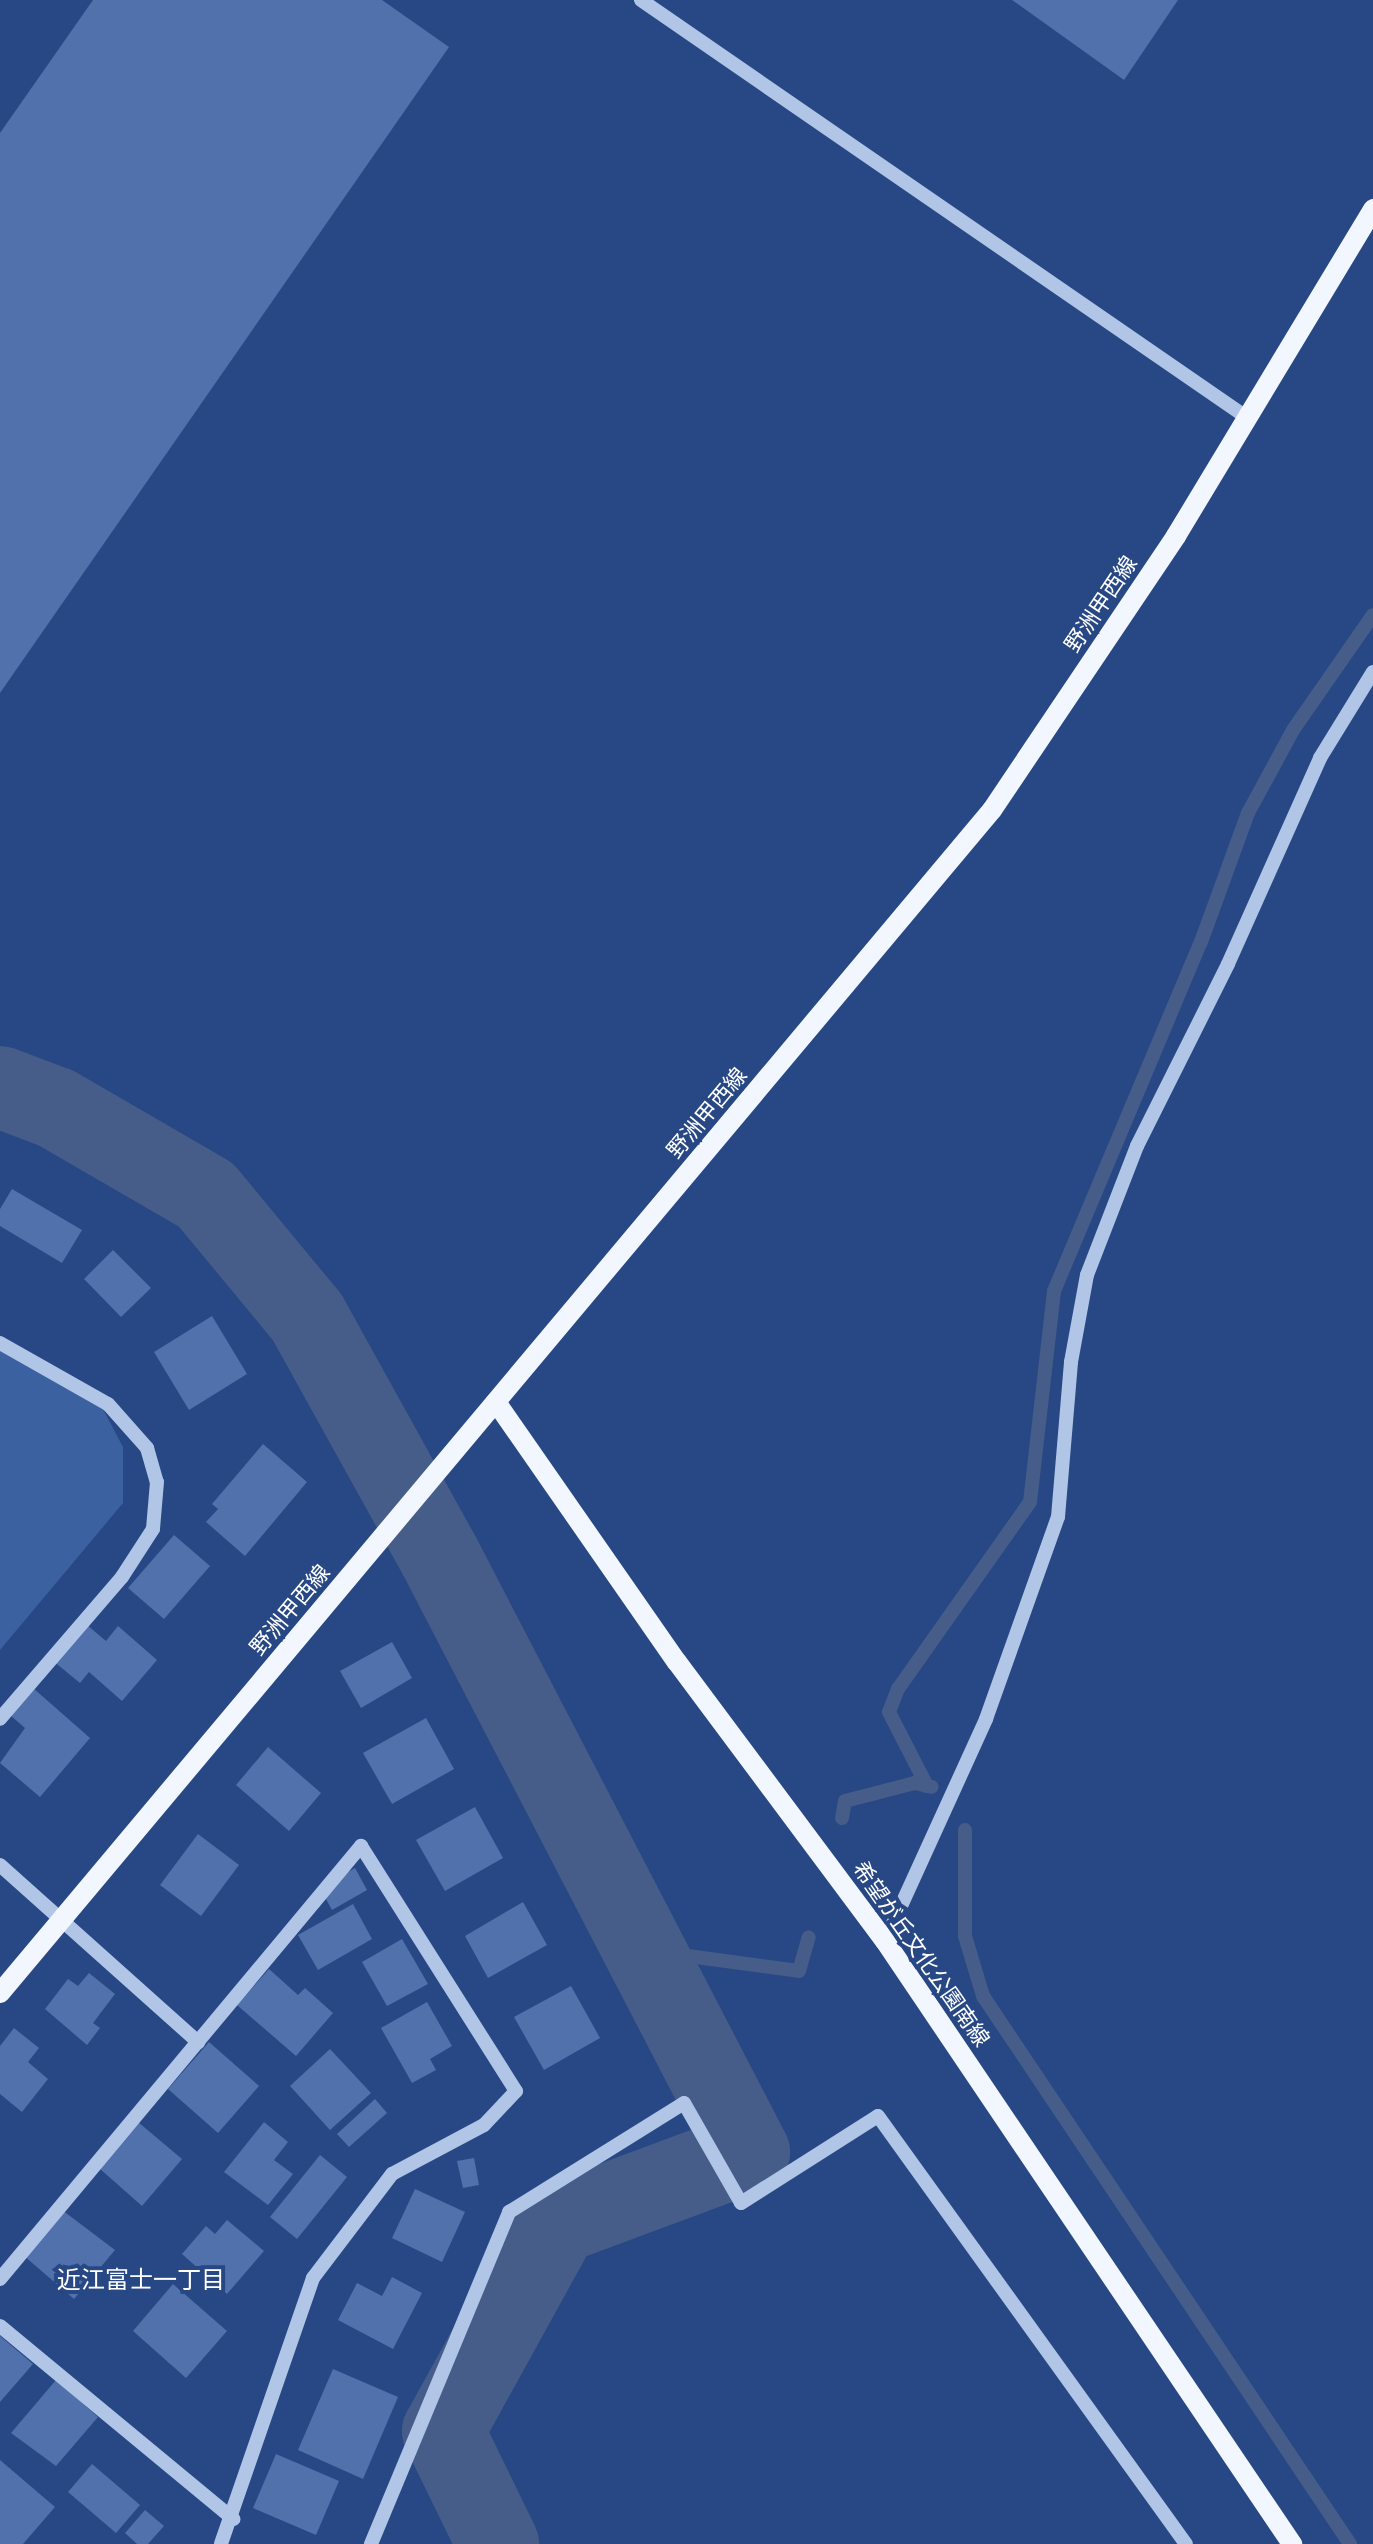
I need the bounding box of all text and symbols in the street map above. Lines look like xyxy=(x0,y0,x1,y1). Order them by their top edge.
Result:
street label: 野洲甲西線 xyxy=(1059,551,1143,657)
street label: 野洲甲西線 xyxy=(662,1062,752,1164)
street label: 野洲甲西線 xyxy=(245,1559,335,1661)
street label: 希望が丘文化公園南線 xyxy=(847,1856,995,2052)
district label: 近江富士一丁目 xyxy=(57,2267,225,2295)

